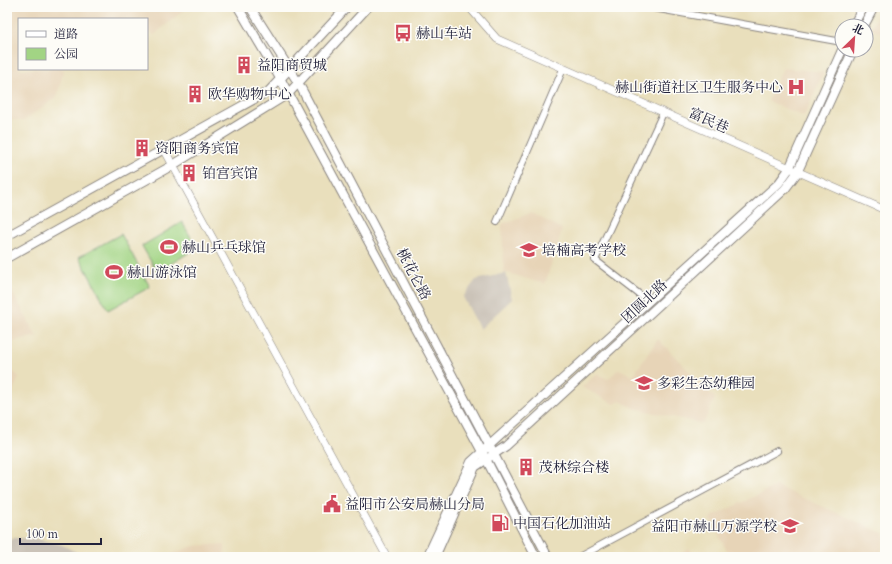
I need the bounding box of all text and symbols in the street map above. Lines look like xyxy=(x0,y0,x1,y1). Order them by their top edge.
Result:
legend xyxy=(18,18,148,70)
north arrow xyxy=(834,18,874,58)
text: 北 xyxy=(850,20,866,39)
bus stop icon: 赫山车站 xyxy=(393,23,413,43)
place label: 赫山车站 xyxy=(416,24,472,43)
text: 道路 xyxy=(54,26,78,42)
text: 公园 xyxy=(54,46,78,62)
building icon: 益阳商贸城 xyxy=(234,55,254,75)
place label: 益阳商贸城 xyxy=(257,56,327,75)
hospital icon: 赫山街道社区卫生服务中心 xyxy=(786,77,806,97)
place label: 赫山街道社区卫生服务中心 xyxy=(615,78,783,97)
building icon: 欧华购物中心 xyxy=(185,84,205,104)
place label: 欧华购物中心 xyxy=(208,85,292,104)
street label: 富民巷 xyxy=(686,103,732,138)
building icon: 资阳商务宾馆 xyxy=(132,138,152,158)
place label: 资阳商务宾馆 xyxy=(155,139,239,158)
building icon: 铂宫宾馆 xyxy=(179,163,199,183)
place label: 铂宫宾馆 xyxy=(202,164,258,183)
sports icon: 赫山乒乓球馆 xyxy=(159,237,179,257)
place label: 赫山乒乓球馆 xyxy=(182,238,266,257)
school or university icon: 培楠高考学校 xyxy=(519,240,539,260)
place label: 培楠高考学校 xyxy=(542,241,626,260)
street label: 桃花仑路 xyxy=(392,245,435,303)
sports icon: 赫山游泳馆 xyxy=(104,262,124,282)
place label: 赫山游泳馆 xyxy=(127,263,197,282)
street label: 团圆北路 xyxy=(617,275,671,327)
school or university icon: 多彩生态幼稚园 xyxy=(634,373,654,393)
place label: 多彩生态幼稚园 xyxy=(657,374,755,393)
building icon: 茂林综合楼 xyxy=(516,457,536,477)
place label: 茂林综合楼 xyxy=(539,458,609,477)
public building icon: 益阳市公安局赫山分局 xyxy=(322,494,342,514)
place label: 益阳市公安局赫山分局 xyxy=(345,495,485,514)
fuel station icon: 中国石化加油站 xyxy=(490,513,510,533)
place label: 中国石化加油站 xyxy=(513,514,611,533)
school or university icon: 益阳市赫山万源学校 xyxy=(780,516,800,536)
place label: 益阳市赫山万源学校 xyxy=(651,517,777,536)
scale bar xyxy=(20,520,101,546)
text: 100 m xyxy=(26,526,59,542)

